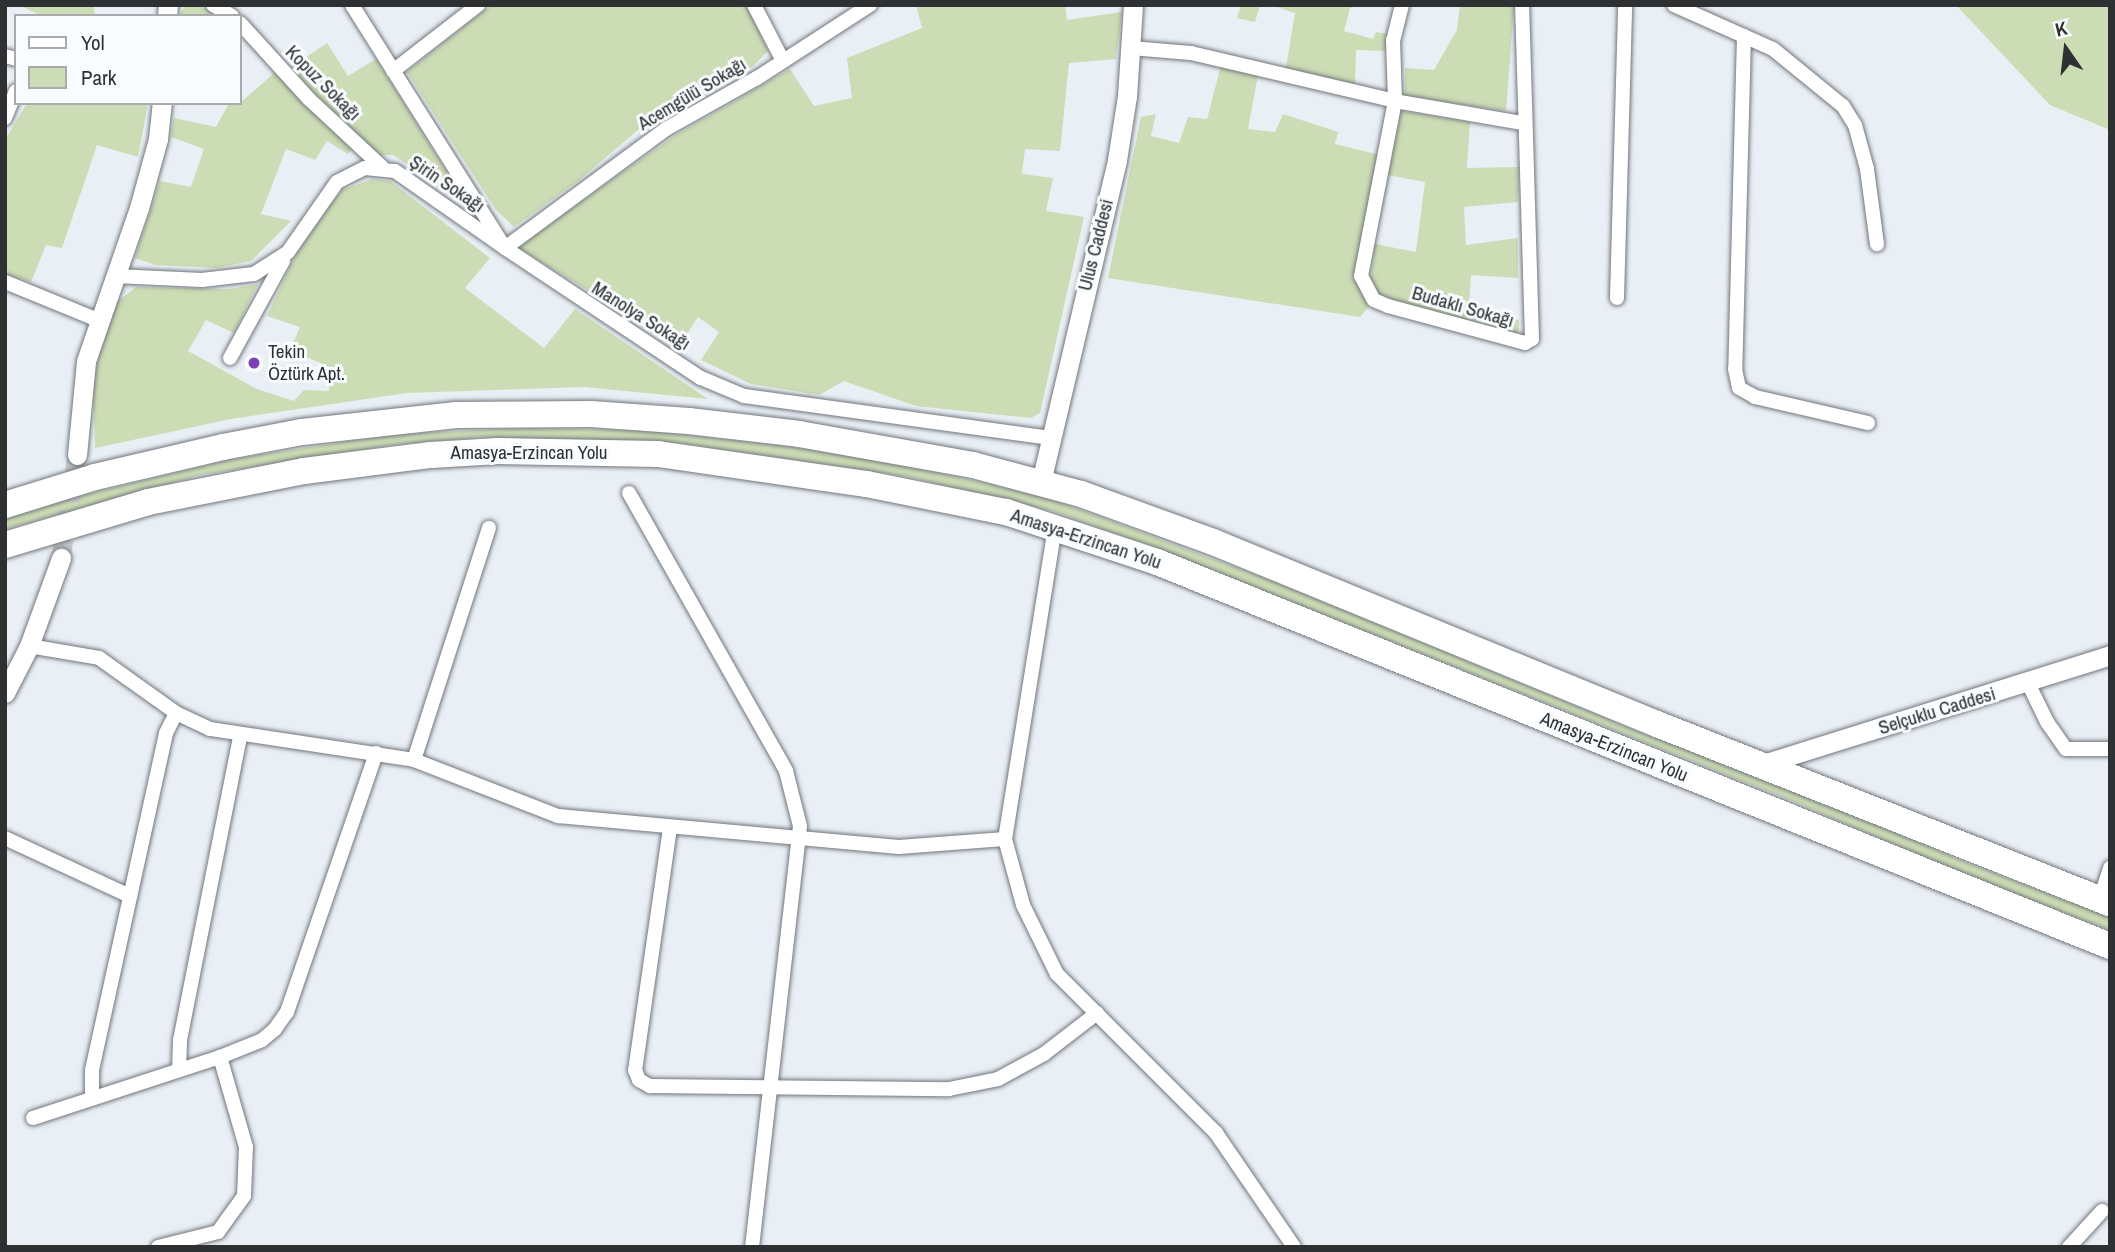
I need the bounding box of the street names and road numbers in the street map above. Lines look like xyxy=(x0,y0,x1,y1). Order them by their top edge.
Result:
street label: Kopuz Sokağı xyxy=(281,41,365,125)
street label: Acemgülü Sokağı xyxy=(634,53,750,135)
street label: Şirin Sokağı xyxy=(405,151,489,217)
street label: Ulus Caddesi xyxy=(1074,197,1118,293)
street label: Manolya Sokağı xyxy=(588,277,694,355)
street label: Budaklı Sokağı xyxy=(1409,282,1517,332)
street label: Amasya-Erzincan Yolu xyxy=(450,442,608,464)
street label: Amasya-Erzincan Yolu xyxy=(1008,504,1164,574)
street label: Selçuklu Caddesi xyxy=(1876,682,1998,740)
street label: Amasya-Erzincan Yolu xyxy=(1537,707,1691,787)

